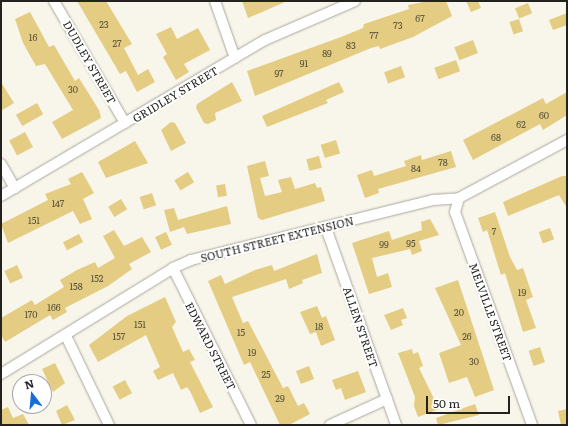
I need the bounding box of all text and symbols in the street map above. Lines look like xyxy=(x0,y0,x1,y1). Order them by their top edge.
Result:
house number: 67 xyxy=(415,13,425,23)
street label: DUDLEY STREET xyxy=(61,18,119,106)
house number: 23 xyxy=(99,19,109,29)
house number: 73 xyxy=(393,20,403,30)
house number: 77 xyxy=(369,30,379,40)
house number: 16 xyxy=(29,32,37,42)
house number: 27 xyxy=(112,38,122,48)
house number: 83 xyxy=(346,40,356,50)
house number: 89 xyxy=(322,48,332,58)
house number: 91 xyxy=(300,58,308,68)
street label: GRIDLEY STREET xyxy=(130,63,220,125)
house number: 97 xyxy=(274,68,284,78)
house number: 30 xyxy=(68,84,78,94)
house number: 60 xyxy=(539,110,549,120)
house number: 62 xyxy=(516,119,526,129)
house number: 68 xyxy=(491,132,501,142)
house number: 78 xyxy=(438,157,448,167)
house number: 84 xyxy=(411,163,421,173)
house number: 147 xyxy=(52,198,64,208)
street label: SOUTH STREET EXTENSION xyxy=(199,214,355,264)
house number: 151 xyxy=(28,215,40,225)
house number: 7 xyxy=(492,226,496,236)
house number: 95 xyxy=(406,238,416,248)
house number: 99 xyxy=(379,239,389,249)
street label: MELVILLE STREET xyxy=(467,261,515,363)
house number: 152 xyxy=(91,273,103,283)
house number: 158 xyxy=(69,281,83,291)
street label: ALLEN STREET xyxy=(341,285,381,369)
house number: 19 xyxy=(518,287,526,297)
street label: EDWARD STREET xyxy=(183,300,239,392)
house number: 166 xyxy=(47,302,61,312)
house number: 20 xyxy=(454,307,464,317)
house number: 170 xyxy=(24,309,38,319)
house number: 151 xyxy=(134,319,146,329)
house number: 18 xyxy=(315,321,323,331)
house number: 15 xyxy=(237,327,245,337)
house number: 157 xyxy=(113,331,125,341)
house number: 26 xyxy=(462,331,472,341)
house number: 19 xyxy=(248,347,256,357)
house number: 30 xyxy=(469,356,479,366)
house number: 25 xyxy=(261,369,271,379)
north arrow xyxy=(12,374,52,414)
text: N xyxy=(22,374,36,392)
scale bar xyxy=(428,388,512,414)
house number: 29 xyxy=(275,393,285,403)
text: 50 m xyxy=(433,394,460,412)

